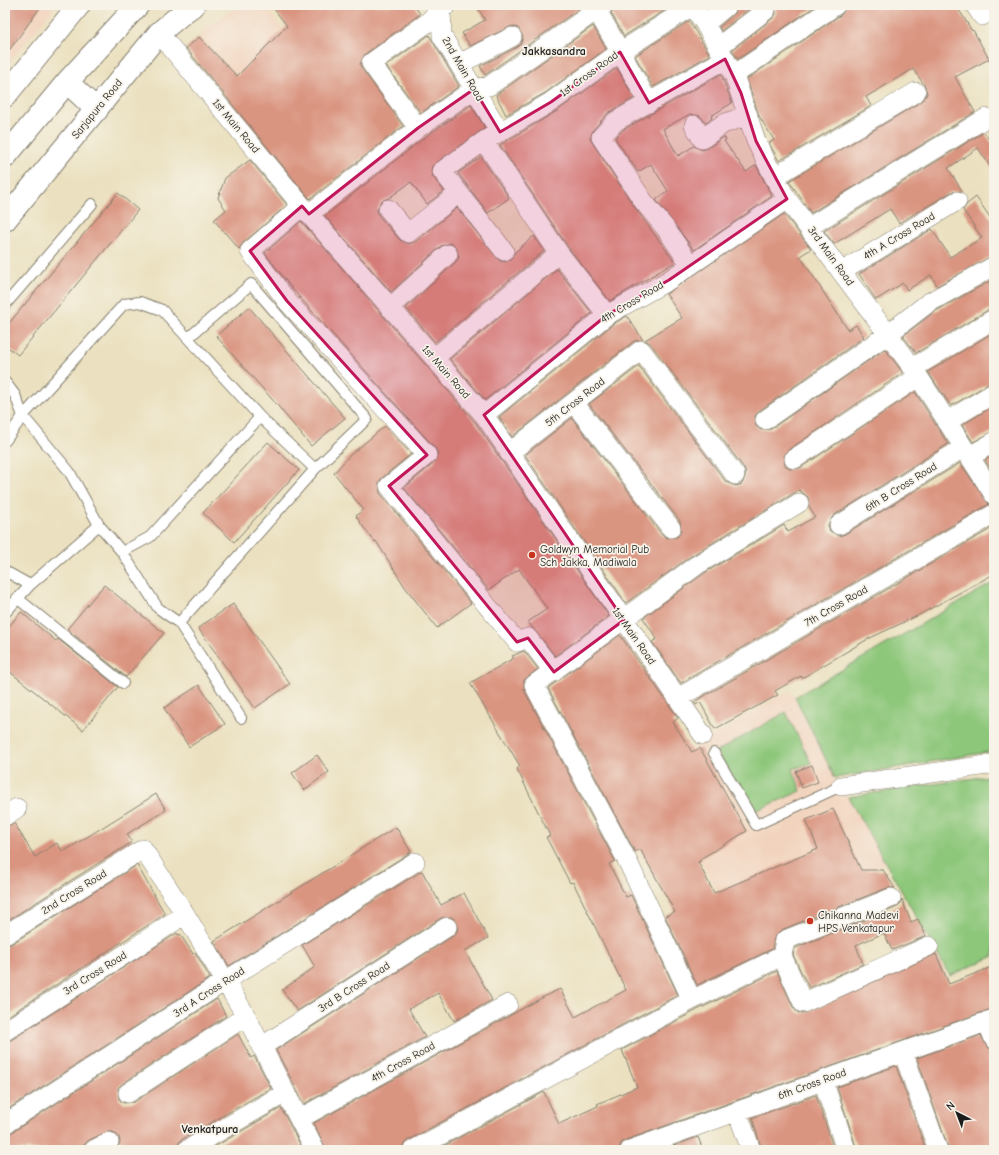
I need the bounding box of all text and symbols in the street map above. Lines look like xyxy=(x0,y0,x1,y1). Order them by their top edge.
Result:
street label: 2nd Main Road xyxy=(439,34,487,104)
district label: Jakkasandra xyxy=(522,44,586,58)
street label: 1st Cross Road xyxy=(557,48,621,100)
street label: Sarjapura Road xyxy=(69,76,125,141)
street label: 1st Main Road xyxy=(210,96,263,156)
street label: 4th A Cross Road xyxy=(861,209,937,263)
street label: 3rd Main Road xyxy=(805,224,857,288)
street label: 4th Cross Road xyxy=(598,278,666,326)
street label: 1st Main Road xyxy=(419,343,473,402)
street label: 5th Cross Road xyxy=(543,375,607,429)
street label: 6th B Cross Road xyxy=(863,460,940,514)
place label: Goldwyn Memorial Pub Sch Jakka, Madiwala xyxy=(540,543,649,569)
marker: Goldwyn Memorial Pub Sch Jakka, Madiwala xyxy=(527,550,537,560)
street label: 7th Cross Road xyxy=(802,582,870,629)
street label: 1st Main Road xyxy=(610,605,659,667)
street label: 2nd Cross Road xyxy=(39,867,109,917)
place label: Chikanna Madevi HPS Venkatapur xyxy=(818,909,899,935)
marker: Chikanna Madevi HPS Venkatapur xyxy=(805,916,815,926)
street label: 3rd Cross Road xyxy=(61,948,129,998)
street label: 3rd B Cross Road xyxy=(316,959,392,1015)
street label: 3rd A Cross Road xyxy=(171,964,247,1020)
street label: 4th Cross Road xyxy=(369,1039,437,1085)
street label: 6th Cross Road xyxy=(776,1066,848,1102)
north arrow xyxy=(937,1093,977,1133)
text: N xyxy=(944,1099,958,1113)
district label: Venkatpura xyxy=(182,1122,238,1136)

